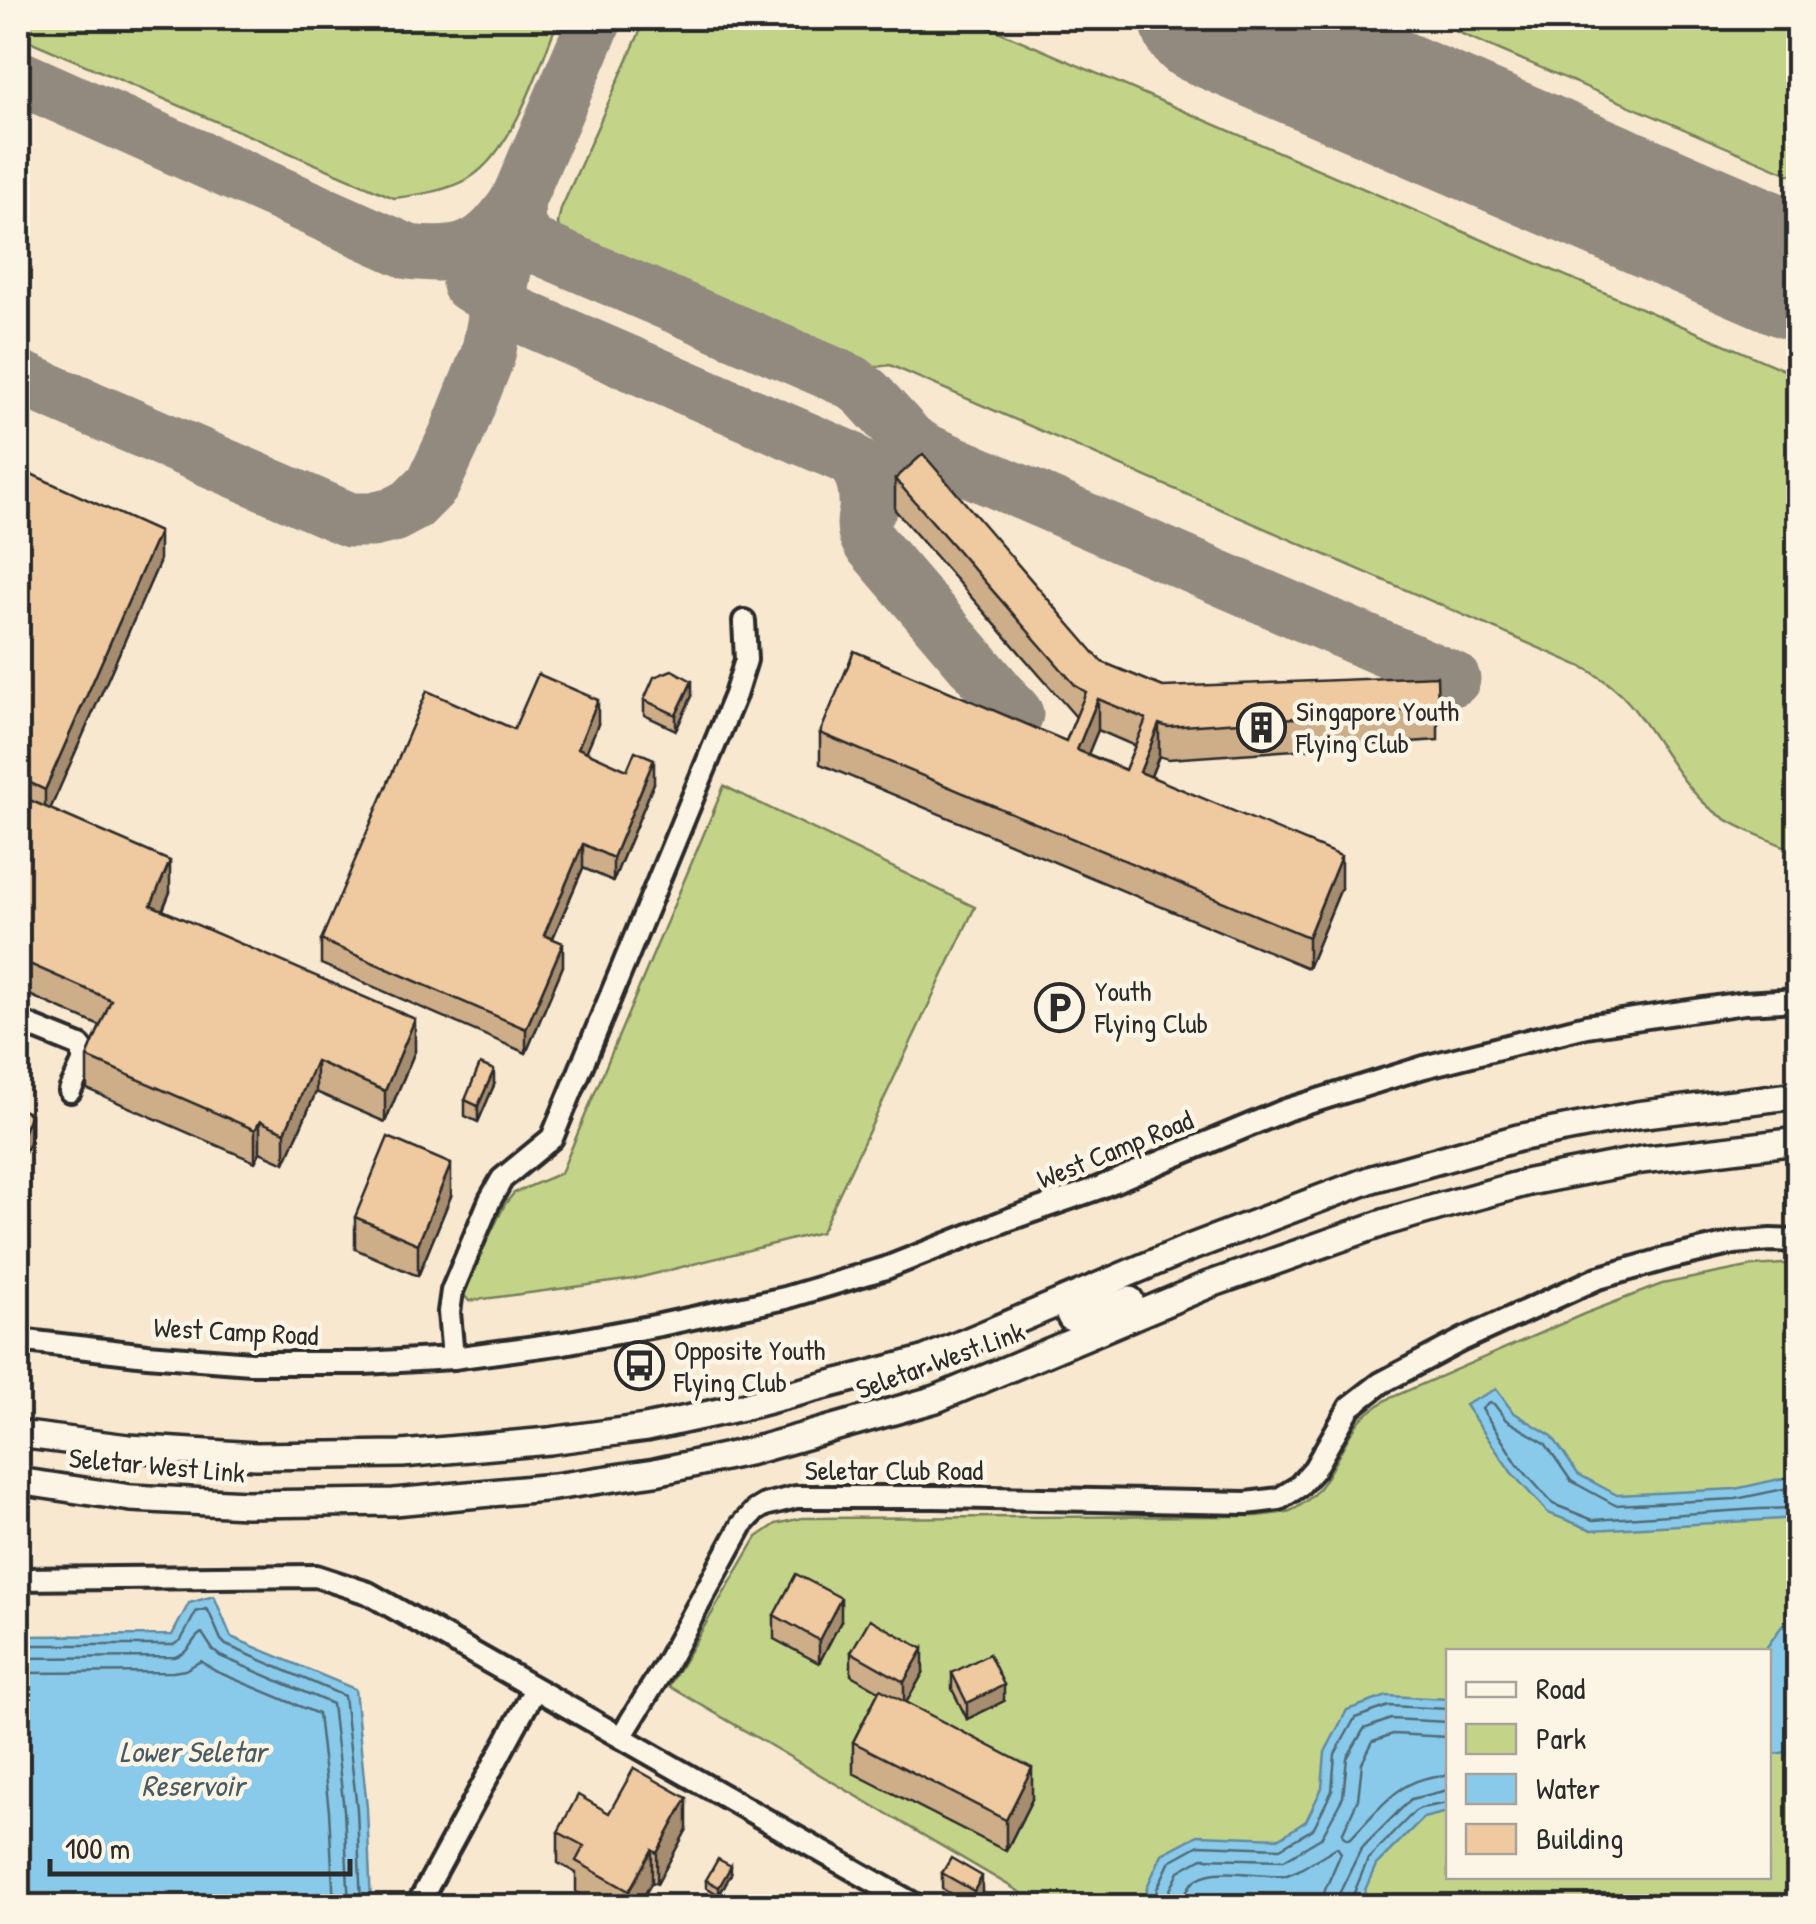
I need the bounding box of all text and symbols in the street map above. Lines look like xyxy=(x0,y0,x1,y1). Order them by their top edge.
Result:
place label: Singapore Youth Flying Club xyxy=(1295,692,1459,762)
building icon: Singapore Youth Flying Club xyxy=(1235,701,1287,753)
place label: Youth Flying Club xyxy=(1094,972,1208,1042)
parking icon: Youth Flying Club xyxy=(1034,981,1086,1033)
street label: West Camp Road xyxy=(1031,1100,1199,1198)
street label: West Camp Road xyxy=(153,1308,319,1354)
street label: Seletar West Link xyxy=(851,1312,1030,1408)
place label: Opposite Youth Flying Club xyxy=(673,1331,826,1401)
bus stop icon: Opposite Youth Flying Club xyxy=(613,1340,665,1392)
street label: Seletar West Link xyxy=(67,1438,247,1492)
street label: Seletar Club Road xyxy=(805,1451,983,1489)
legend xyxy=(1446,1649,1771,1879)
text: Road xyxy=(1536,1668,1585,1708)
text: Park xyxy=(1536,1718,1586,1758)
water label: Lower Seletar Reservoir xyxy=(120,1731,270,1805)
text: Water xyxy=(1536,1768,1601,1808)
scale bar xyxy=(50,1814,350,1876)
text: Building xyxy=(1536,1818,1623,1858)
text: 100 m xyxy=(65,1828,130,1868)

